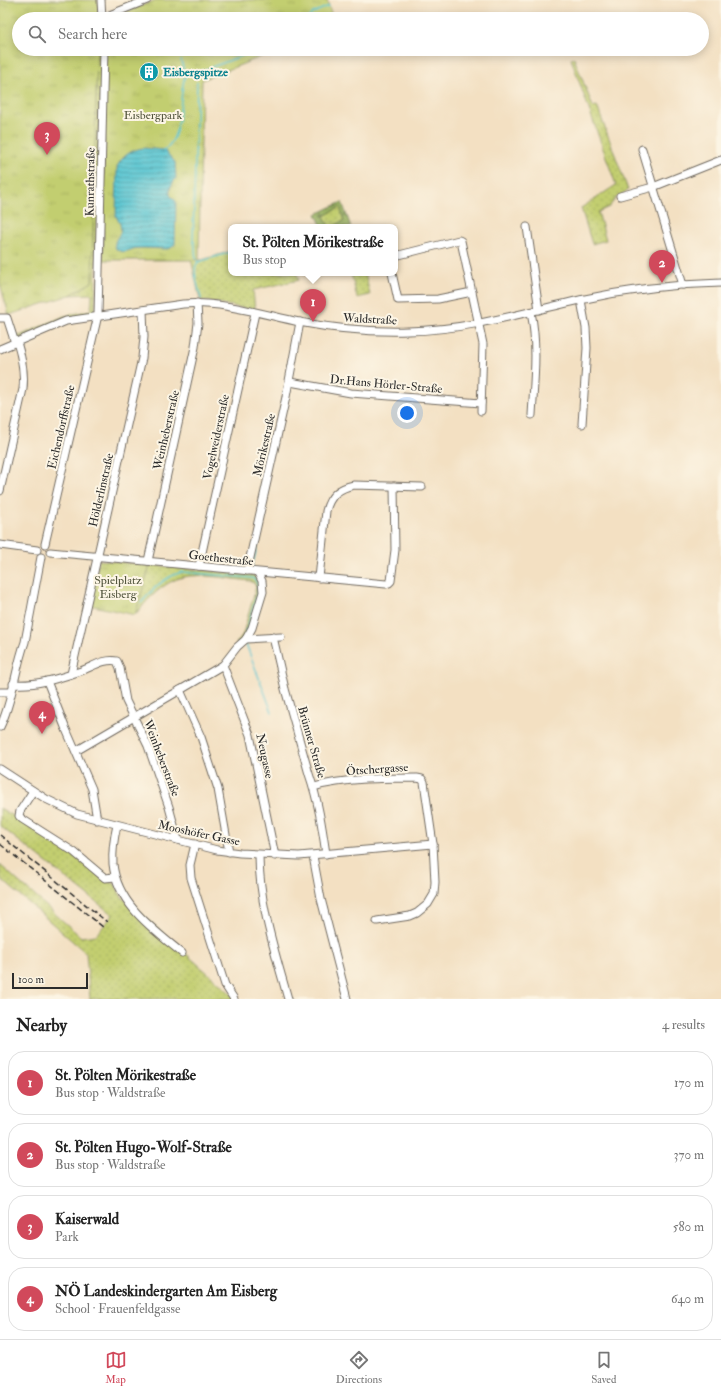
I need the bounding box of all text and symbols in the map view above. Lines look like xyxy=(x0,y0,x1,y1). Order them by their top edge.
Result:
search box xyxy=(12,12,709,56)
icon: search xyxy=(26,23,48,45)
text: Search here xyxy=(58,25,127,44)
building icon: Eisbergspitze xyxy=(138,61,160,83)
place label: Eisbergspitze xyxy=(163,65,229,80)
park label: Eisbergpark xyxy=(124,108,182,123)
pin: 3 xyxy=(34,122,60,155)
street label: Kunrathstraße xyxy=(82,147,99,217)
popup xyxy=(228,224,398,276)
text: St. Pölten Mörikestraße xyxy=(243,233,383,252)
pin: 2 xyxy=(649,250,675,283)
text: Bus stop xyxy=(243,252,286,268)
pin: 1 xyxy=(300,289,326,322)
street label: Waldstraße xyxy=(342,311,397,328)
street label: Dr.Hans Hörler-Straße xyxy=(329,372,443,397)
street label: Eichendorffstraße xyxy=(45,384,78,471)
street label: Weinheberstraße xyxy=(150,389,183,472)
street label: Vogelweiderstraße xyxy=(200,393,233,481)
your location xyxy=(397,403,417,423)
street label: Mörikestraße xyxy=(250,412,279,478)
street label: Hölderlinstraße xyxy=(86,452,117,528)
street label: Goethestraße xyxy=(188,548,254,569)
park label: Spielplatz Eisberg xyxy=(94,573,142,602)
pin: 4 xyxy=(29,701,55,734)
street label: Brünner Straße xyxy=(294,704,329,780)
street label: Weinheberstraße xyxy=(140,717,183,799)
street label: Neugasse xyxy=(252,732,277,780)
street label: Ötschergasse xyxy=(345,760,409,779)
street label: Mooshöfer Gasse xyxy=(157,818,241,849)
scale bar xyxy=(12,971,88,990)
text: 100 m xyxy=(18,973,44,986)
text: Nearby xyxy=(16,1015,67,1036)
text: 4 results xyxy=(662,1017,705,1033)
text: St. Pölten Mörikestraße xyxy=(55,1066,196,1085)
text: 1 xyxy=(28,1075,32,1091)
text: 170 m xyxy=(674,1075,704,1091)
text: Bus stop · Waldstraße xyxy=(55,1085,165,1101)
text: St. Pölten Hugo-Wolf-Straße xyxy=(55,1138,232,1157)
text: 2 xyxy=(27,1147,33,1163)
text: 370 m xyxy=(674,1147,704,1163)
text: Bus stop · Waldstraße xyxy=(55,1157,165,1173)
text: Kaiserwald xyxy=(55,1210,119,1229)
text: 3 xyxy=(28,1219,33,1235)
text: 580 m xyxy=(673,1219,704,1235)
text: Park xyxy=(55,1229,79,1245)
text: NÖ Landeskindergarten Am Eisberg xyxy=(55,1282,277,1301)
text: 4 xyxy=(26,1291,34,1307)
text: 640 m xyxy=(671,1291,704,1307)
text: School · Frauenfeldgasse xyxy=(55,1301,180,1317)
tab: Map xyxy=(105,1349,127,1386)
tab: Directions xyxy=(336,1349,382,1386)
tab: Saved xyxy=(591,1349,616,1386)

